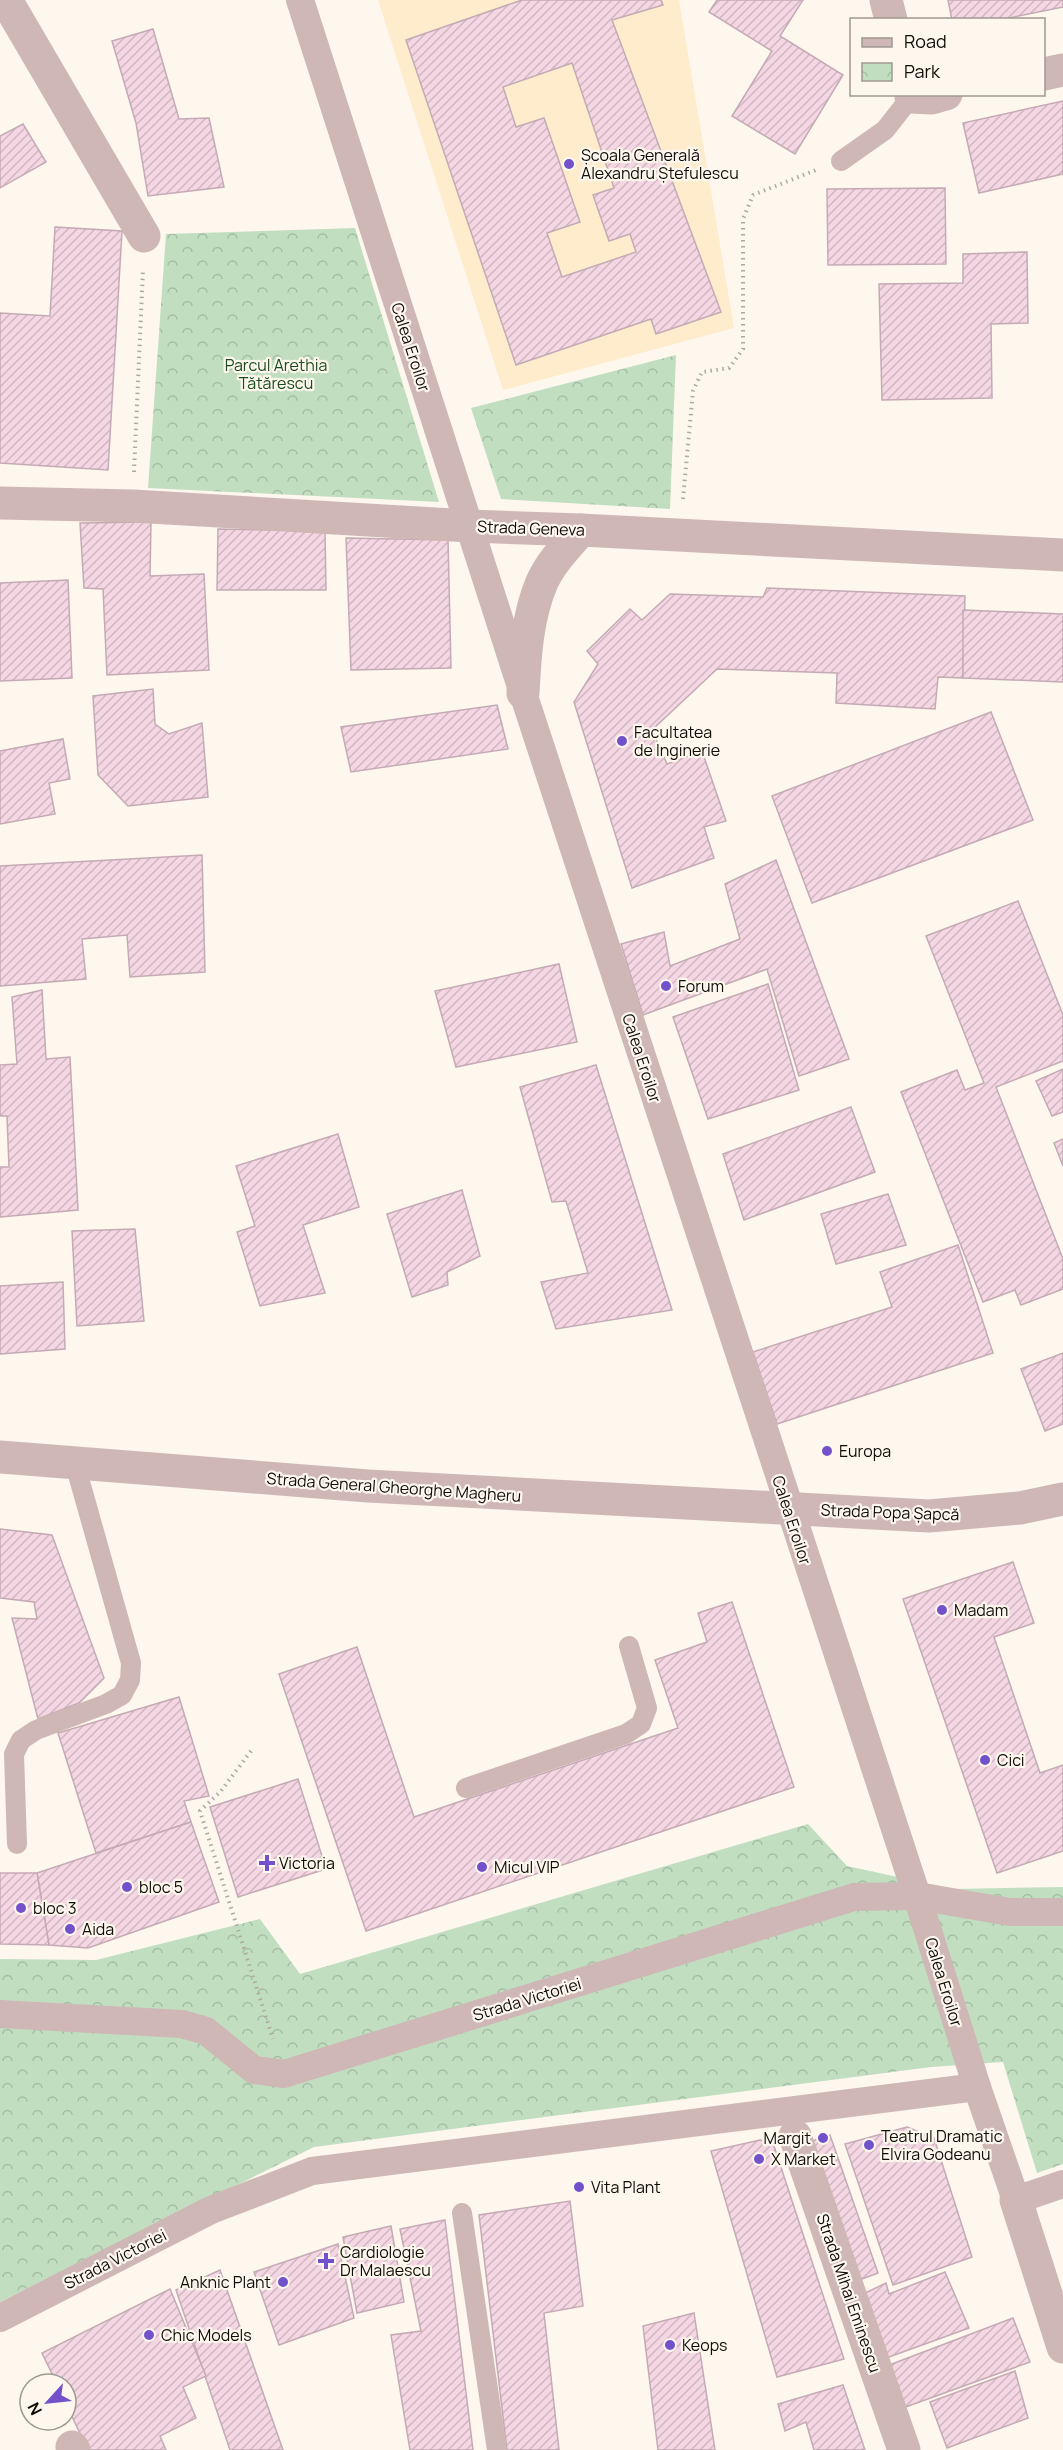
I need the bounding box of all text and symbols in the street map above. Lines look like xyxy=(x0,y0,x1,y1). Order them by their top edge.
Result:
legend xyxy=(850,18,1045,96)
text: Road xyxy=(904,29,947,53)
text: Park xyxy=(904,59,941,83)
place label: Școala Generală Alexandru Ștefulescu xyxy=(581,144,739,184)
marker: Școala Generală Alexandru Ștefulescu xyxy=(562,157,576,171)
street label: Calea Eroilor xyxy=(386,300,436,394)
park label: Parcul Arethia Tătărescu xyxy=(225,354,327,394)
street label: Strada Geneva xyxy=(477,515,585,541)
place label: Facultatea de Inginerie xyxy=(634,721,720,761)
marker: Facultatea de Inginerie xyxy=(615,734,629,748)
place label: Forum xyxy=(678,975,724,997)
marker: Forum xyxy=(659,979,673,993)
street label: Calea Eroilor xyxy=(617,1011,667,1105)
place label: Europa xyxy=(839,1440,891,1462)
marker: Europa xyxy=(820,1444,834,1458)
street label: Strada General Gheorghe Magheru xyxy=(266,1467,522,1507)
street label: Calea Eroilor xyxy=(767,1473,817,1567)
street label: Strada Popa Șapcă xyxy=(820,1499,960,1525)
place label: Madam xyxy=(954,1599,1008,1621)
marker: Madam xyxy=(935,1603,949,1617)
place label: Cici xyxy=(997,1749,1025,1771)
marker: Cici xyxy=(978,1753,992,1767)
place label: Victoria xyxy=(279,1852,335,1874)
marker: Victoria xyxy=(260,1856,274,1870)
place label: Micul VIP xyxy=(494,1856,560,1878)
marker: Micul VIP xyxy=(475,1860,489,1874)
place label: bloc 5 xyxy=(139,1876,183,1898)
marker: bloc 5 xyxy=(120,1880,134,1894)
place label: bloc 3 xyxy=(33,1897,77,1919)
marker: bloc 3 xyxy=(14,1901,28,1915)
place label: Aida xyxy=(82,1918,114,1940)
marker: Aida xyxy=(63,1922,77,1936)
street label: Calea Eroilor xyxy=(920,1935,968,2030)
street label: Strada Victoriei xyxy=(470,1972,584,2026)
place label: Teatrul Dramatic Elvira Godeanu xyxy=(881,2125,1003,2165)
place label: Margit xyxy=(764,2127,811,2149)
marker: Margit xyxy=(816,2131,830,2145)
marker: Teatrul Dramatic Elvira Godeanu xyxy=(862,2138,876,2152)
place label: X Market xyxy=(771,2148,836,2170)
marker: X Market xyxy=(752,2152,766,2166)
place label: Vita Plant xyxy=(591,2176,661,2198)
marker: Vita Plant xyxy=(572,2180,586,2194)
street label: Strada Mihai Eminescu xyxy=(811,2211,887,2375)
street label: Strada Victoriei xyxy=(60,2224,170,2294)
place label: Cardiologie Dr Malaescu xyxy=(340,2241,431,2281)
marker: Cardiologie Dr Malaescu xyxy=(317,2252,335,2270)
place label: Anknic Plant xyxy=(180,2271,271,2293)
marker: Anknic Plant xyxy=(276,2275,290,2289)
place label: Chic Models xyxy=(161,2324,252,2346)
marker: Chic Models xyxy=(142,2328,156,2342)
place label: Keops xyxy=(682,2334,727,2356)
marker: Keops xyxy=(663,2338,677,2352)
north arrow xyxy=(18,2372,78,2432)
text: N xyxy=(22,2399,47,2419)

